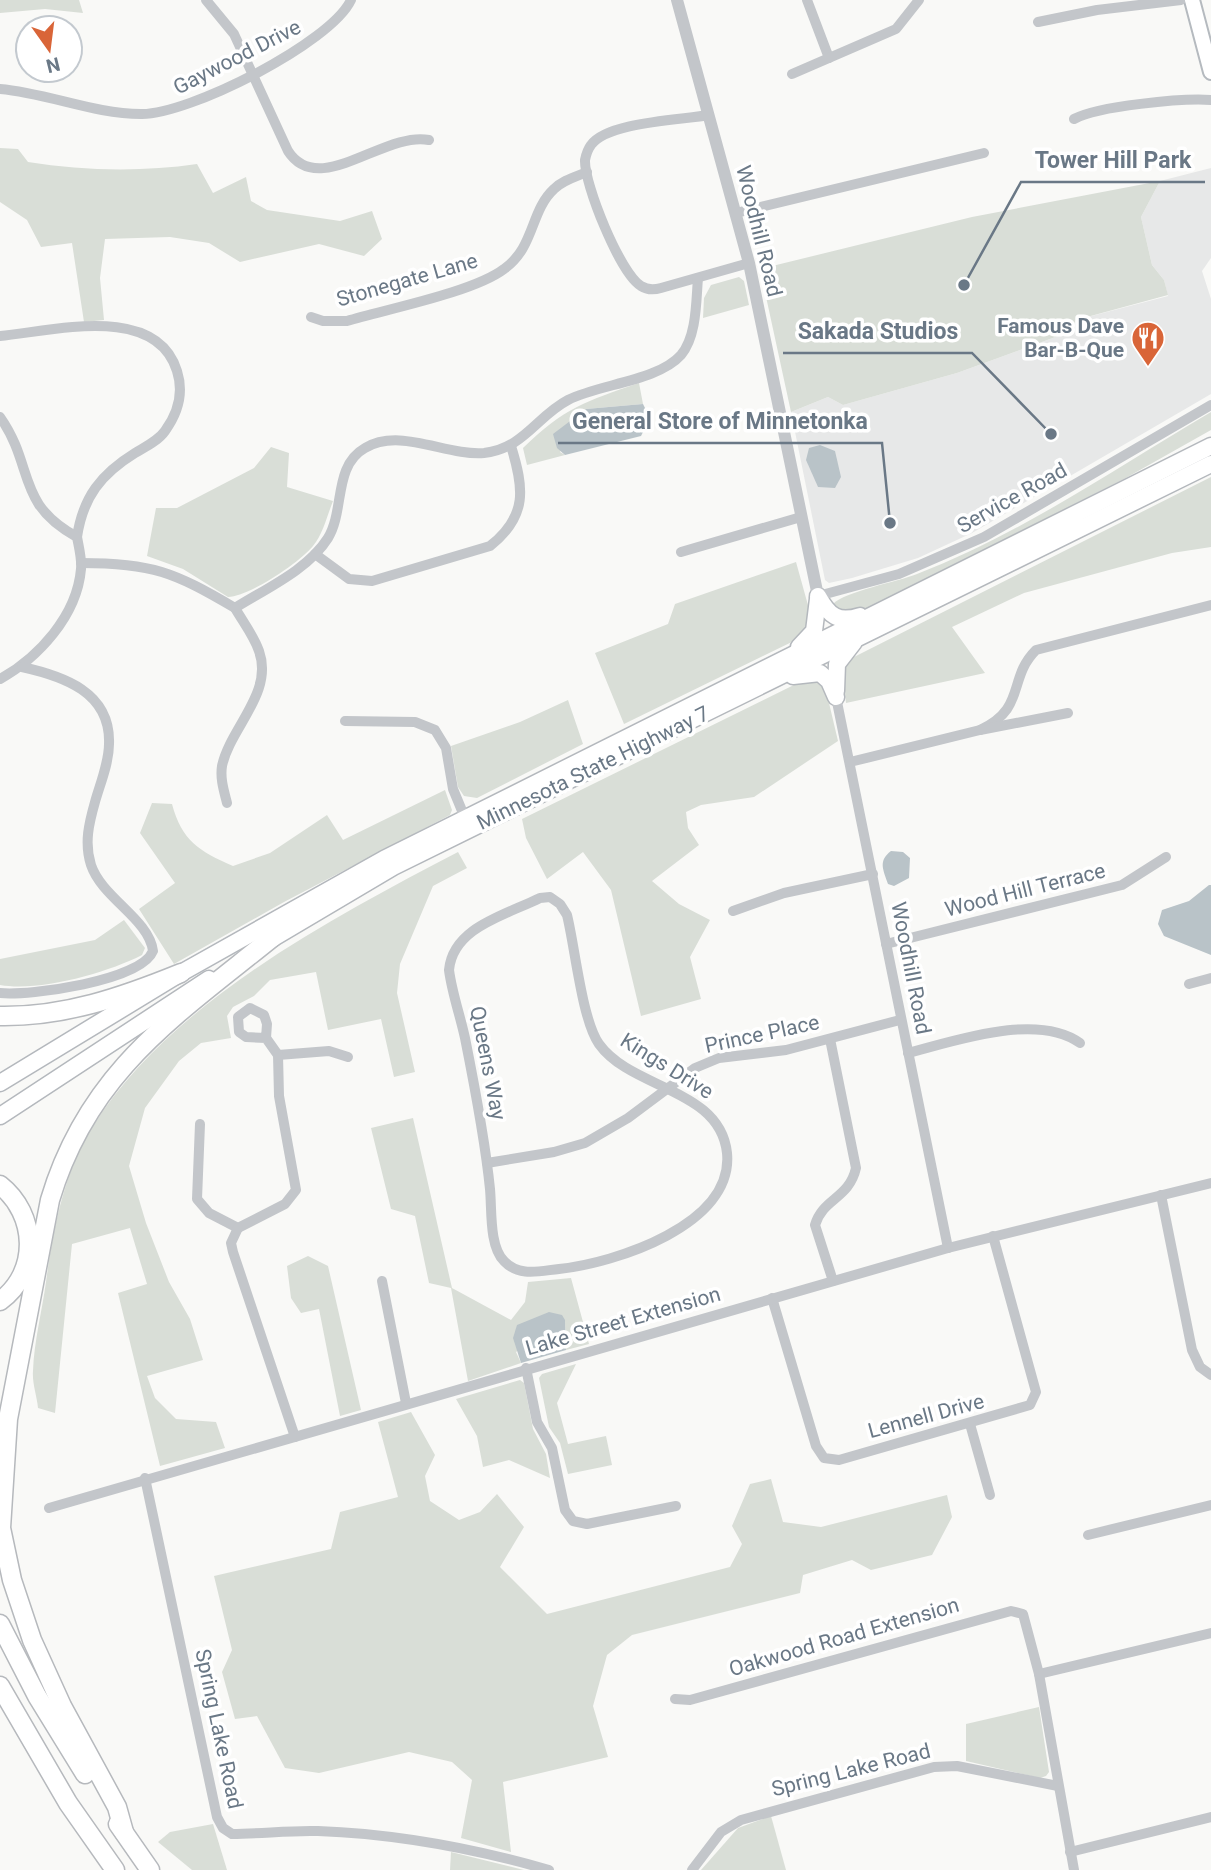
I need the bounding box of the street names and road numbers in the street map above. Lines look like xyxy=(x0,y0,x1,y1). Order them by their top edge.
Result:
street label: Gaywood Drive xyxy=(169,15,305,99)
street label: Woodhill Road xyxy=(731,163,787,299)
street label: Stonegate Lane xyxy=(334,248,480,312)
street label: Service Road xyxy=(953,458,1071,538)
street label: Minnesota State Highway 7 xyxy=(473,701,713,835)
street label: Wood Hill Terrace xyxy=(942,858,1108,922)
street label: Woodhill Road xyxy=(886,900,936,1036)
street label: Queens Way xyxy=(465,1004,511,1122)
street label: Prince Place xyxy=(703,1010,821,1058)
street label: Kings Drive xyxy=(616,1028,718,1104)
street label: Lake Street Extension xyxy=(523,1282,723,1360)
street label: Lennell Drive xyxy=(865,1389,987,1443)
street label: Oakwood Road Extension xyxy=(726,1593,962,1681)
street label: Spring Lake Road xyxy=(190,1647,248,1811)
street label: Spring Lake Road xyxy=(769,1739,933,1801)

